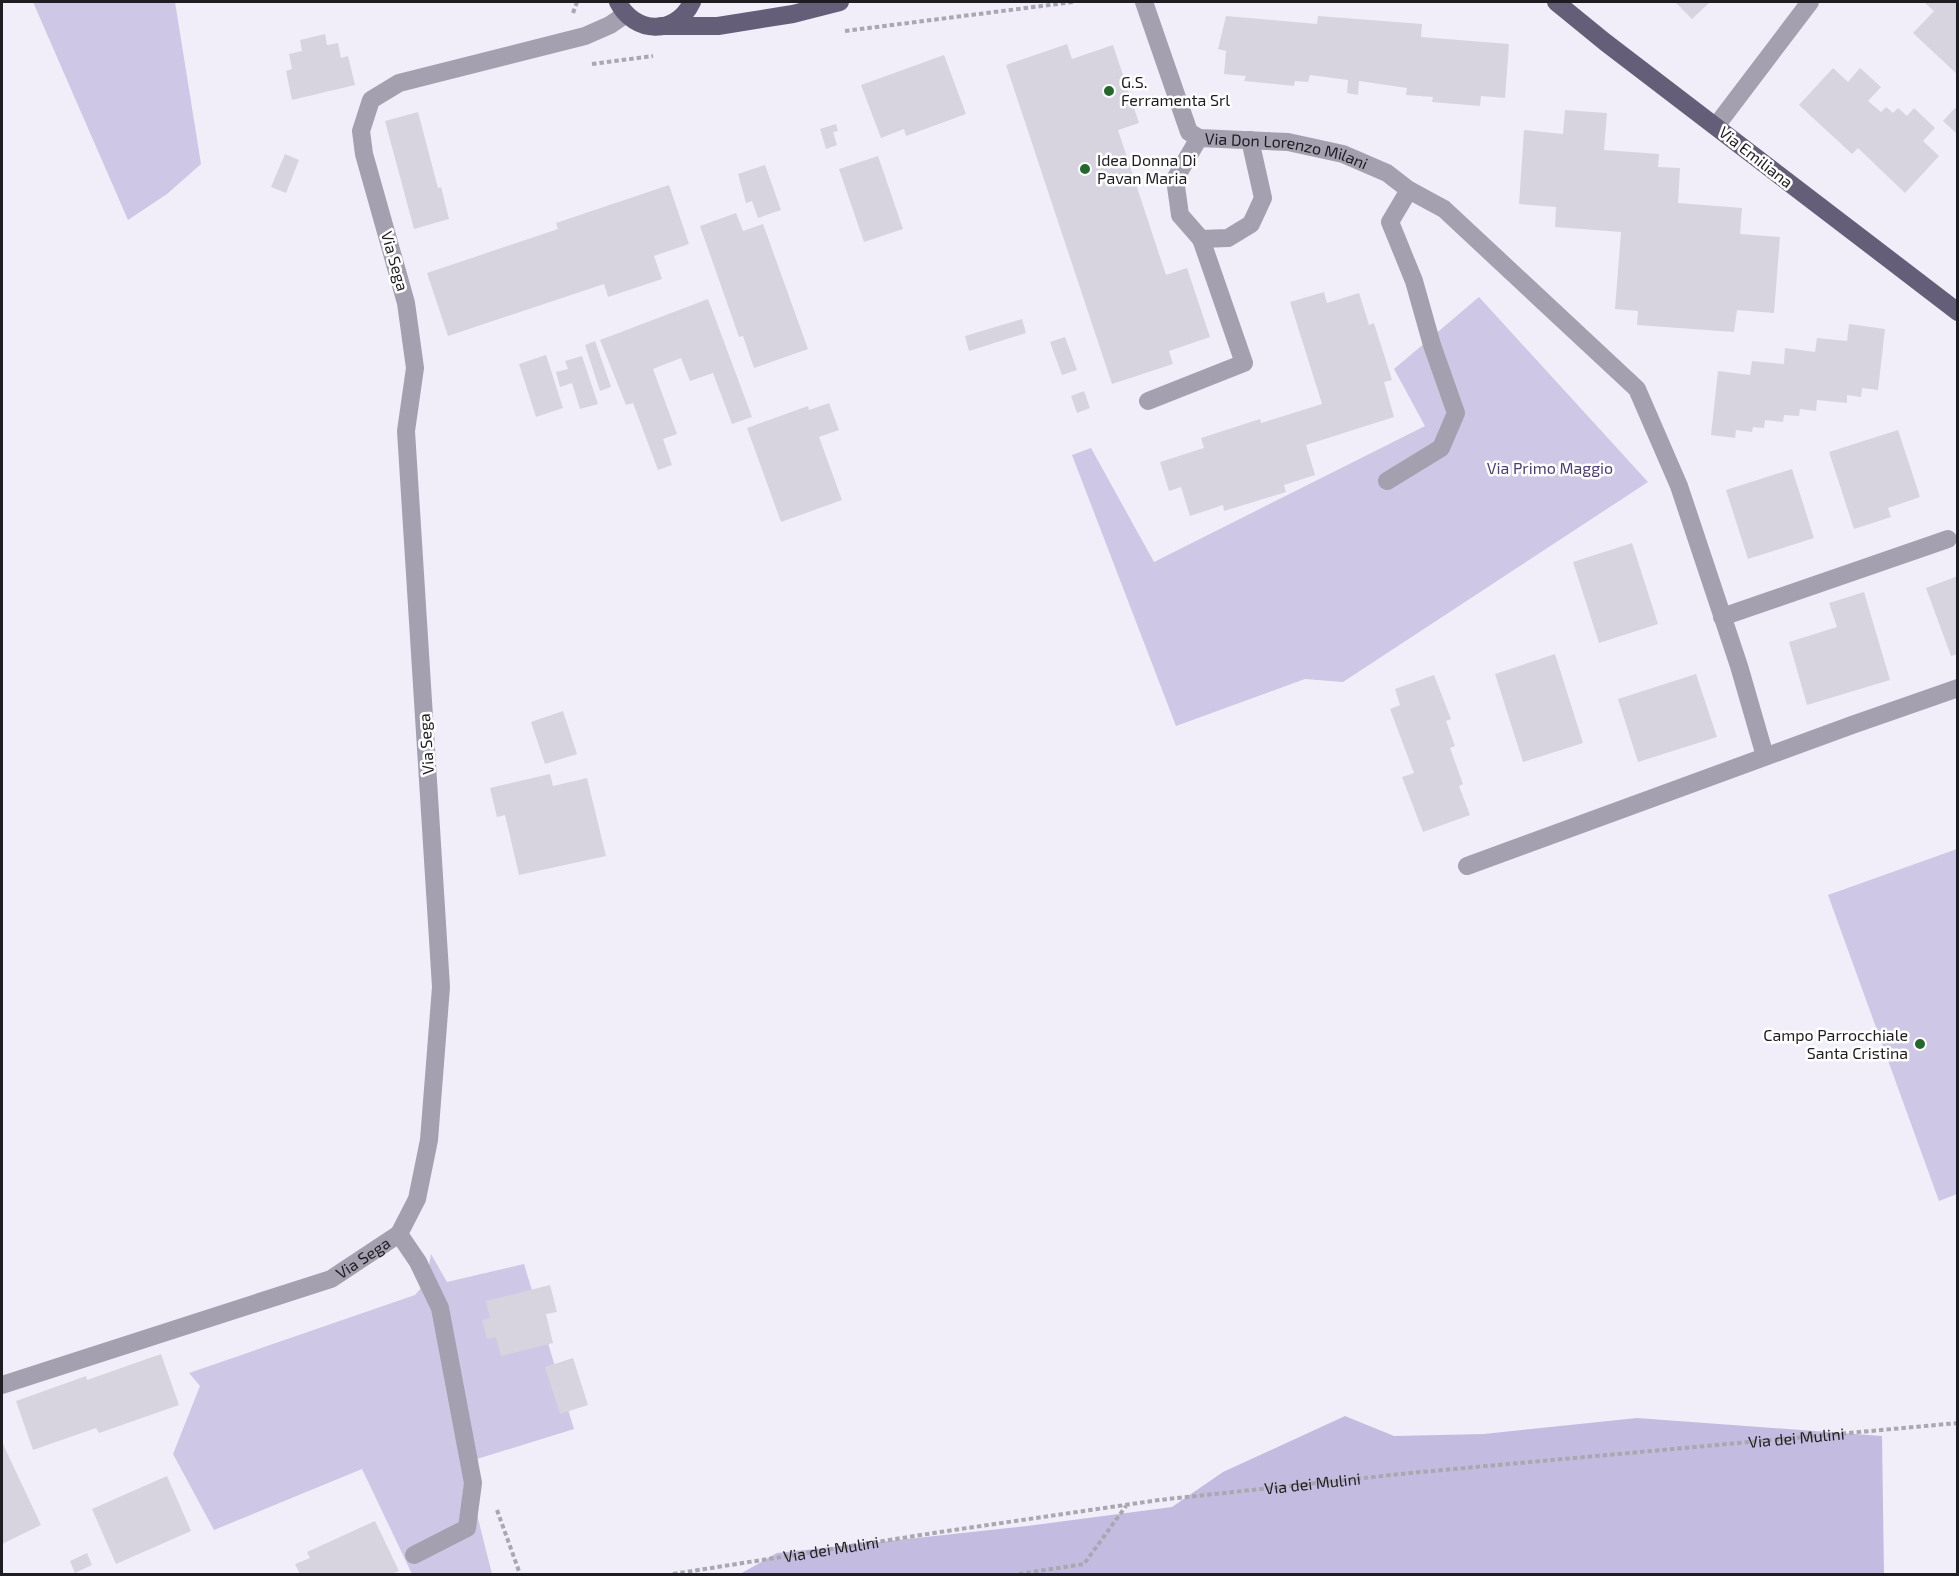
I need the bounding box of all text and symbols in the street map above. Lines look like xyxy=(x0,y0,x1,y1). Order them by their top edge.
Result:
place label: G.S. Ferramenta Srl xyxy=(1121,72,1230,109)
marker: G.S. Ferramenta Srl xyxy=(1102,84,1116,98)
street label: Via Emiliana xyxy=(1716,122,1797,191)
street label: Via Don Lorenzo Milani xyxy=(1204,128,1371,173)
place label: Idea Donna Di Pavan Maria xyxy=(1097,150,1197,187)
marker: Idea Donna Di Pavan Maria xyxy=(1078,162,1092,176)
street label: Via Sega xyxy=(378,229,413,293)
park label: Via Primo Maggio xyxy=(1487,458,1613,477)
street label: Via Sega xyxy=(414,713,437,775)
place label: Campo Parrocchiale Santa Cristina xyxy=(1763,1025,1908,1062)
marker: Campo Parrocchiale Santa Cristina xyxy=(1913,1037,1927,1051)
street label: Via Sega xyxy=(332,1233,394,1282)
street label: Via dei Mulini xyxy=(1747,1423,1845,1451)
street label: Via dei Mulini xyxy=(1263,1468,1361,1498)
street label: Via dei Mulini xyxy=(782,1532,880,1566)

